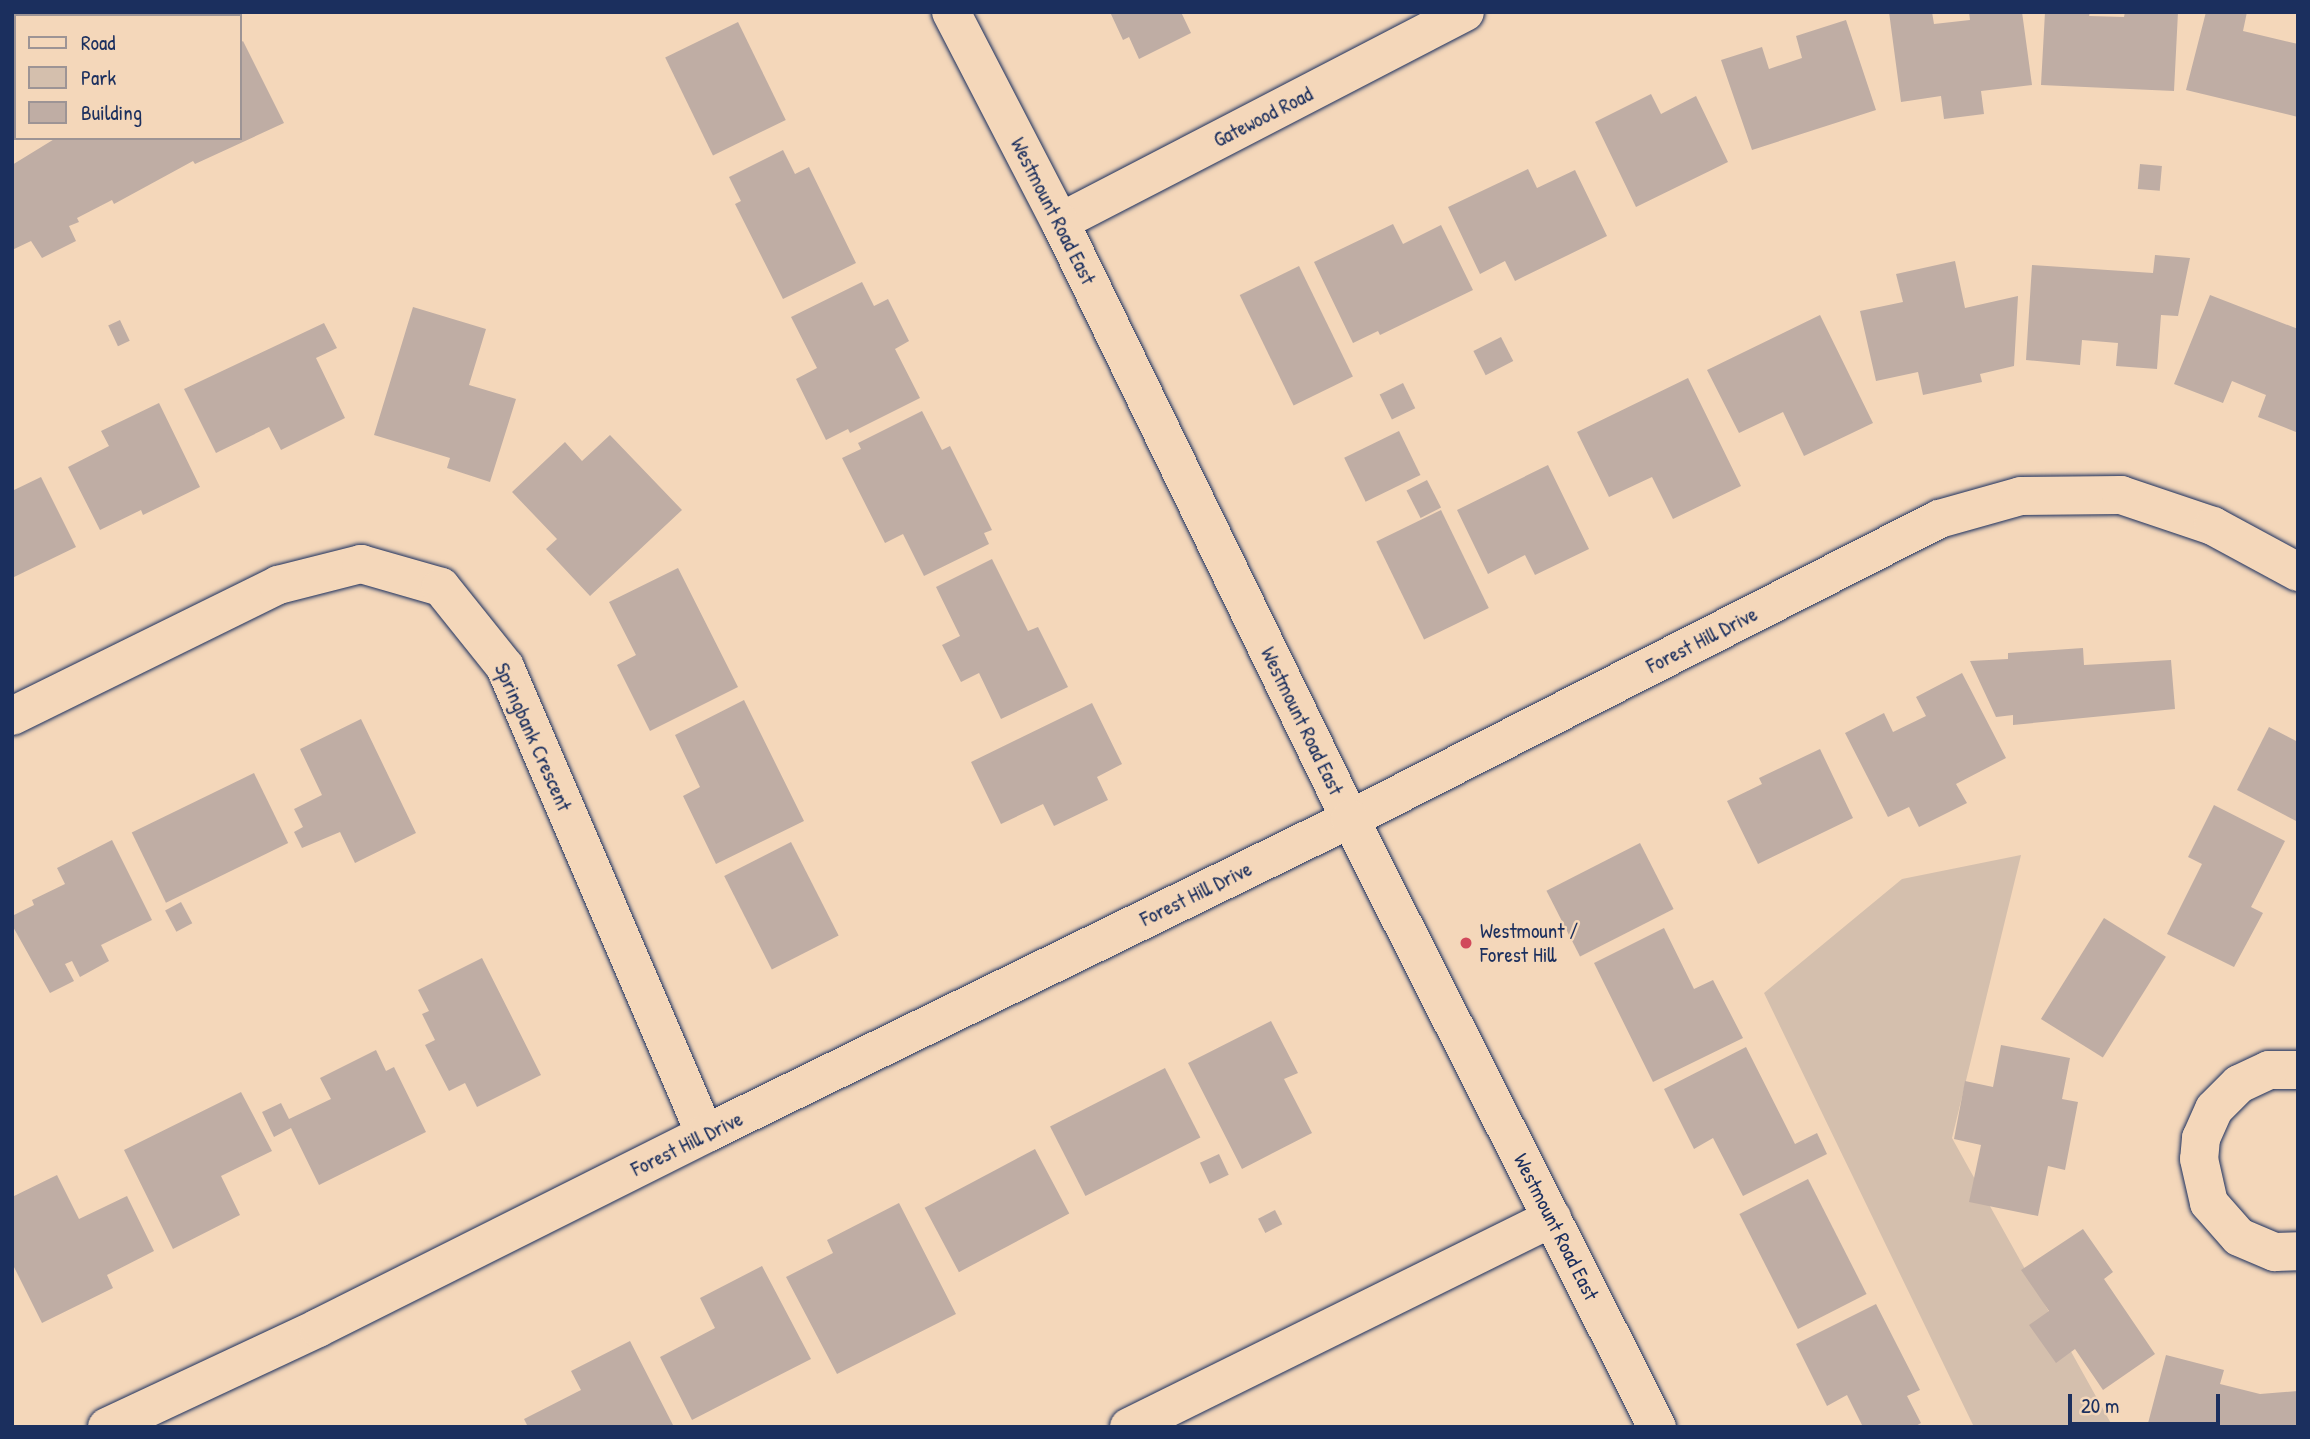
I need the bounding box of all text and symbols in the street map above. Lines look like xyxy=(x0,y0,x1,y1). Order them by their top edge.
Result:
legend xyxy=(14,14,242,140)
text: Road xyxy=(81,28,115,57)
text: Park xyxy=(81,63,116,92)
street label: Gatewood Road xyxy=(1209,81,1317,153)
text: Building xyxy=(81,98,142,127)
street label: Westmount Road East xyxy=(1005,133,1101,289)
street label: Forest Hill Drive xyxy=(1642,601,1762,679)
street label: Westmount Road East xyxy=(1255,643,1349,799)
street label: Springbank Crescent xyxy=(489,659,577,815)
street label: Forest Hill Drive xyxy=(1136,856,1256,932)
place label: Westmount / Forest Hill xyxy=(1480,918,1578,968)
marker: Westmount / Forest Hill xyxy=(1458,935,1474,951)
street label: Forest Hill Drive xyxy=(627,1106,747,1182)
street label: Westmount Road East xyxy=(1508,1149,1604,1305)
scale bar xyxy=(2072,1380,2224,1424)
text: 20 m xyxy=(2081,1391,2119,1420)

